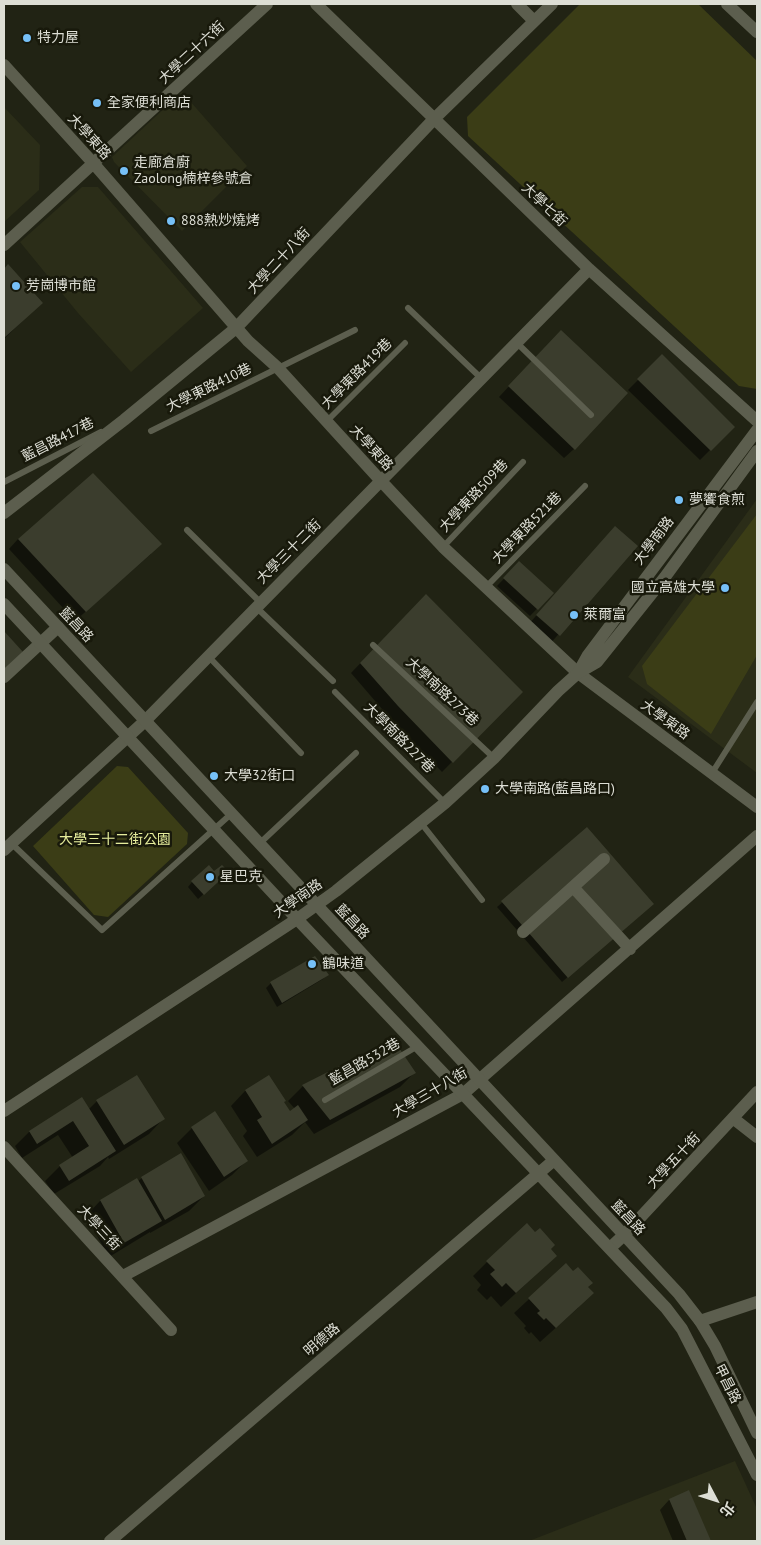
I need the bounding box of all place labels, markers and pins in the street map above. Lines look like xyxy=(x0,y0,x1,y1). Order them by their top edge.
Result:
place label: 特力屋 xyxy=(37,30,79,46)
marker: 特力屋 xyxy=(21,32,33,44)
place label: 全家便利商店 xyxy=(107,95,191,111)
marker: 全家便利商店 xyxy=(91,97,103,109)
place label: 走廊倉廚 Zaolong楠梓參號倉 xyxy=(134,155,253,188)
marker: 走廊倉廚 Zaolong楠梓參號倉 xyxy=(118,165,130,177)
place label: 888熱炒燒烤 xyxy=(181,213,260,229)
marker: 888熱炒燒烤 xyxy=(165,215,177,227)
place label: 芳崗博市館 xyxy=(26,278,96,294)
marker: 芳崗博市館 xyxy=(10,280,22,292)
place label: 夢饗食煎 xyxy=(689,492,745,508)
marker: 夢饗食煎 xyxy=(673,494,685,506)
place label: 國立高雄大學 xyxy=(631,580,715,596)
marker: 國立高雄大學 xyxy=(719,582,731,594)
place label: 萊爾富 xyxy=(584,607,626,623)
marker: 萊爾富 xyxy=(568,609,580,621)
place label: 大學32街口 xyxy=(224,768,295,784)
marker: 大學32街口 xyxy=(208,770,220,782)
place label: 大學南路(藍昌路口) xyxy=(495,781,615,797)
marker: 大學南路(藍昌路口) xyxy=(479,783,491,795)
place label: 星巴克 xyxy=(220,869,262,885)
marker: 星巴克 xyxy=(204,871,216,883)
place label: 鶴味道 xyxy=(322,956,364,972)
marker: 鶴味道 xyxy=(306,958,318,970)

